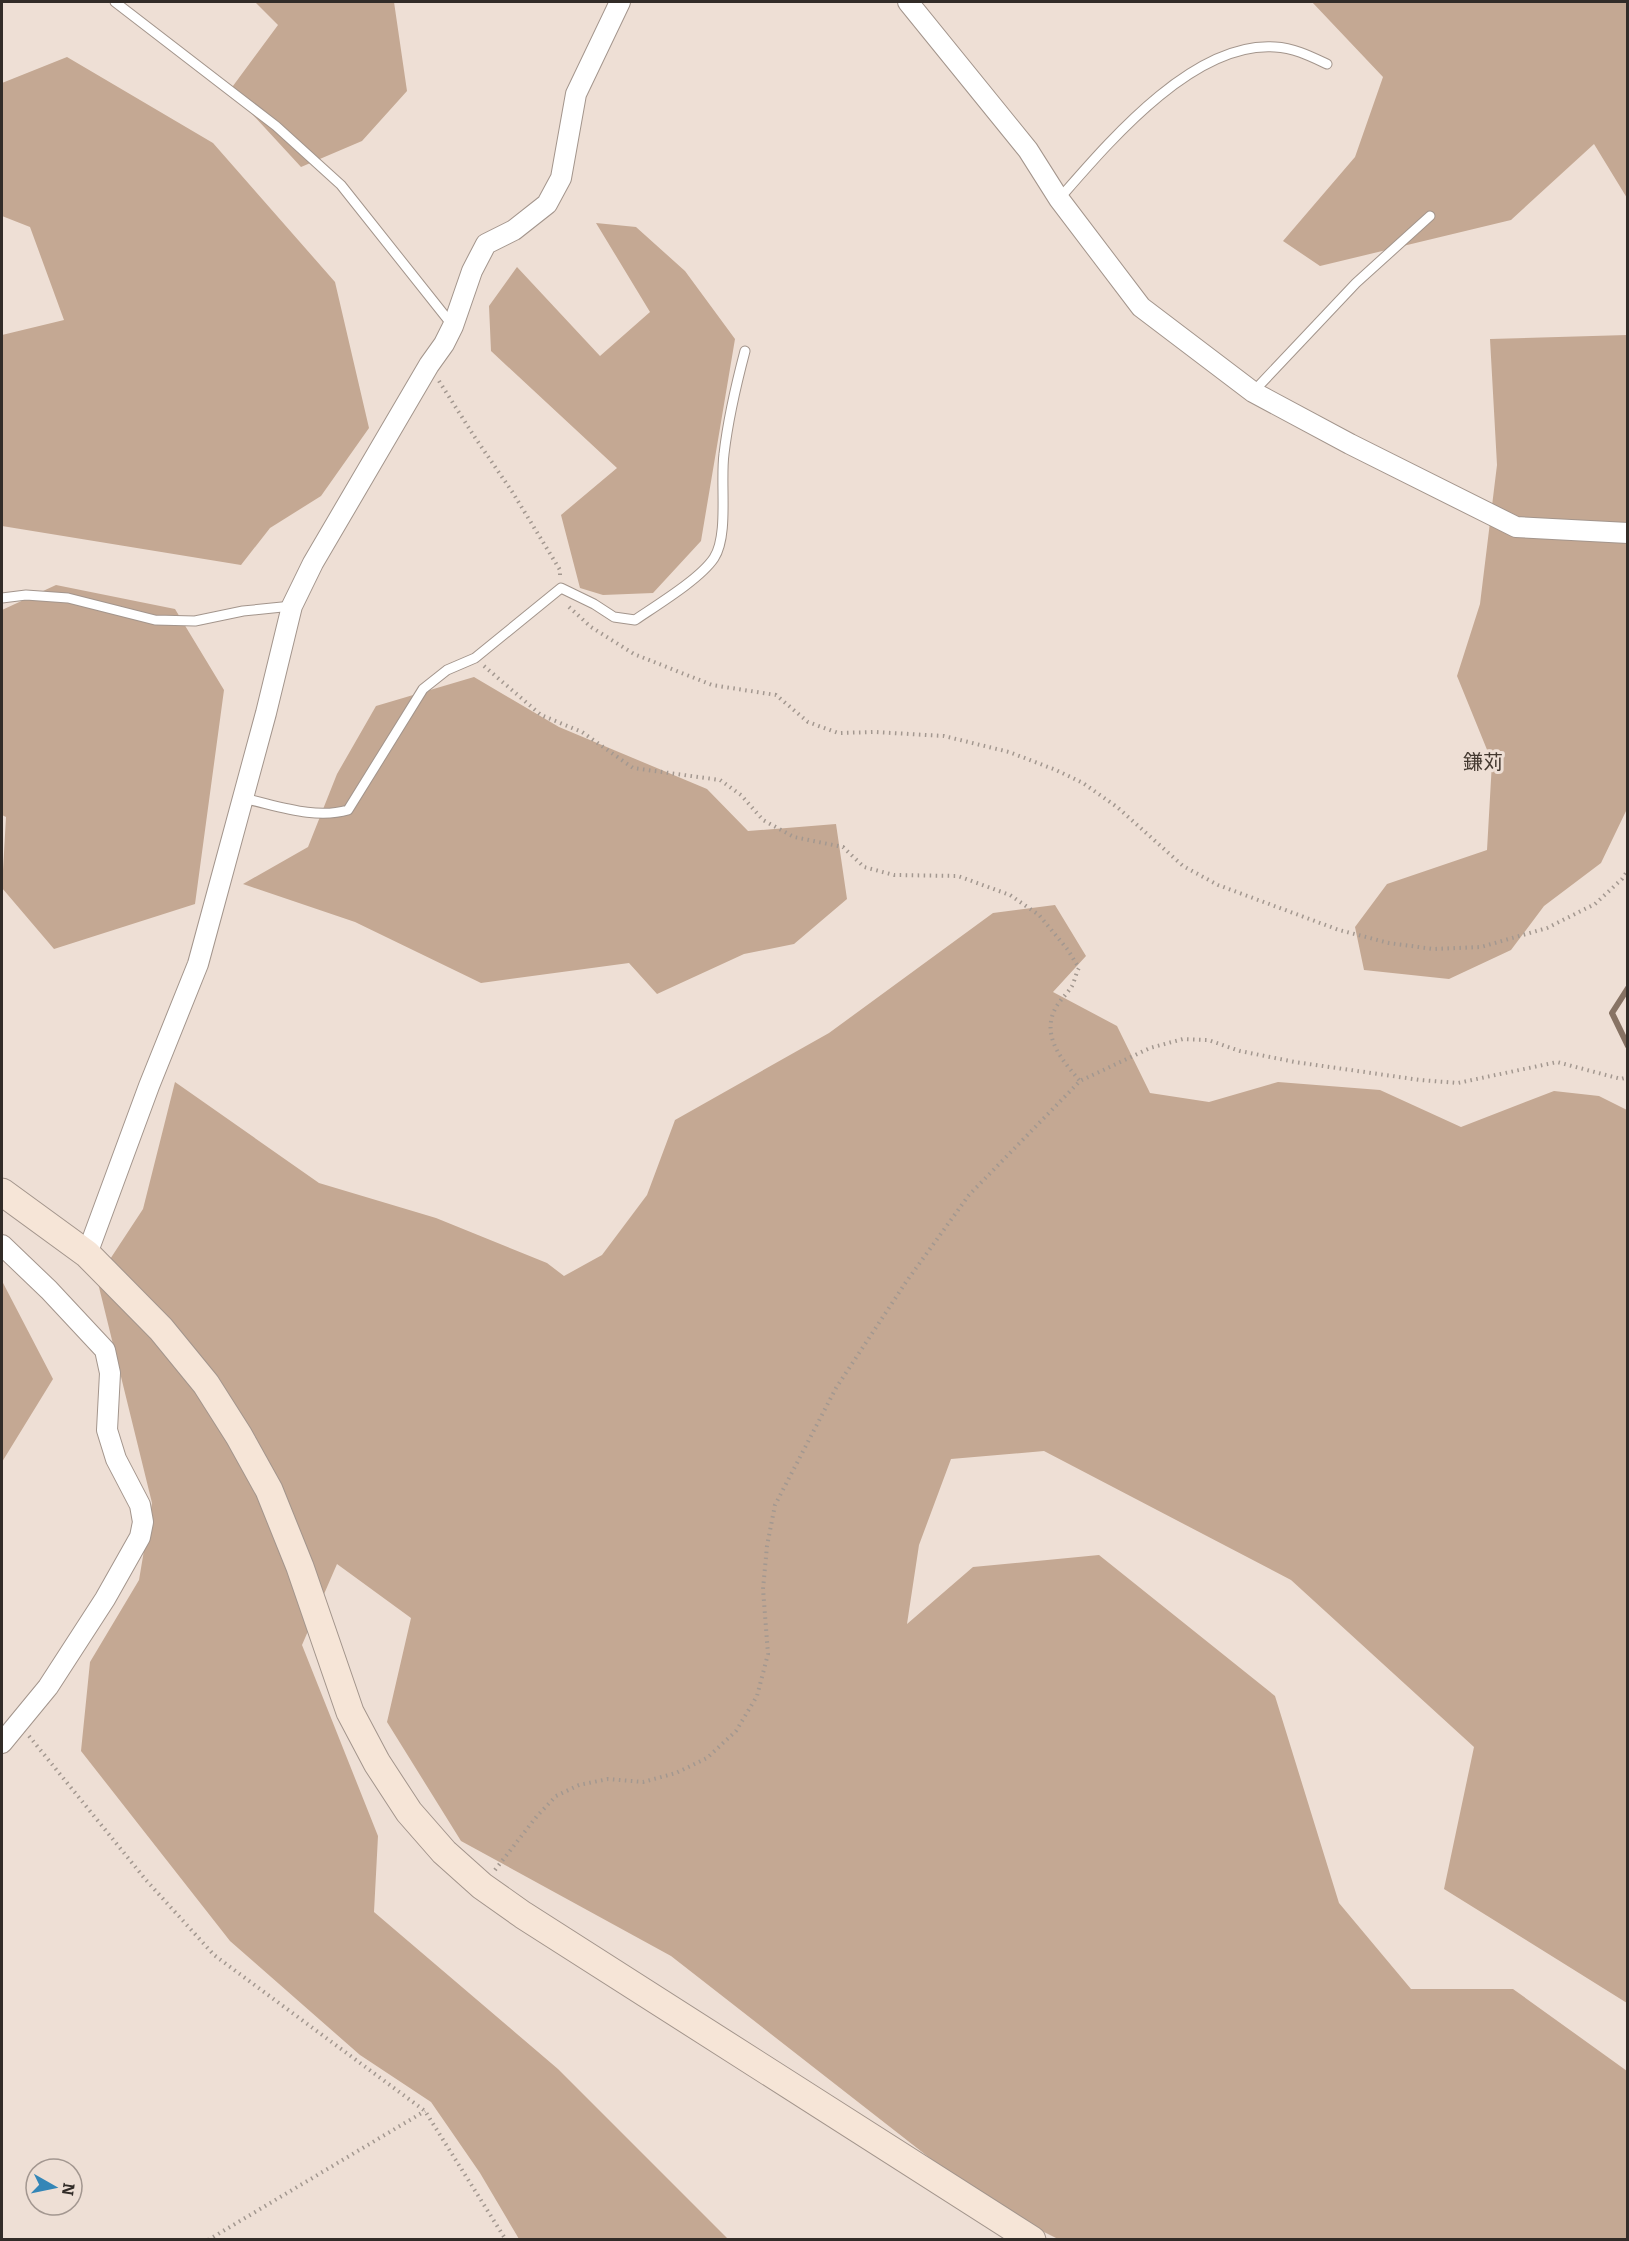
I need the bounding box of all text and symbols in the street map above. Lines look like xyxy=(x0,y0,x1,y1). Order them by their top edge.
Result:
district label: 鎌苅 xyxy=(1463,750,1503,774)
north arrow xyxy=(24,2157,84,2217)
text: N xyxy=(58,2182,79,2197)

